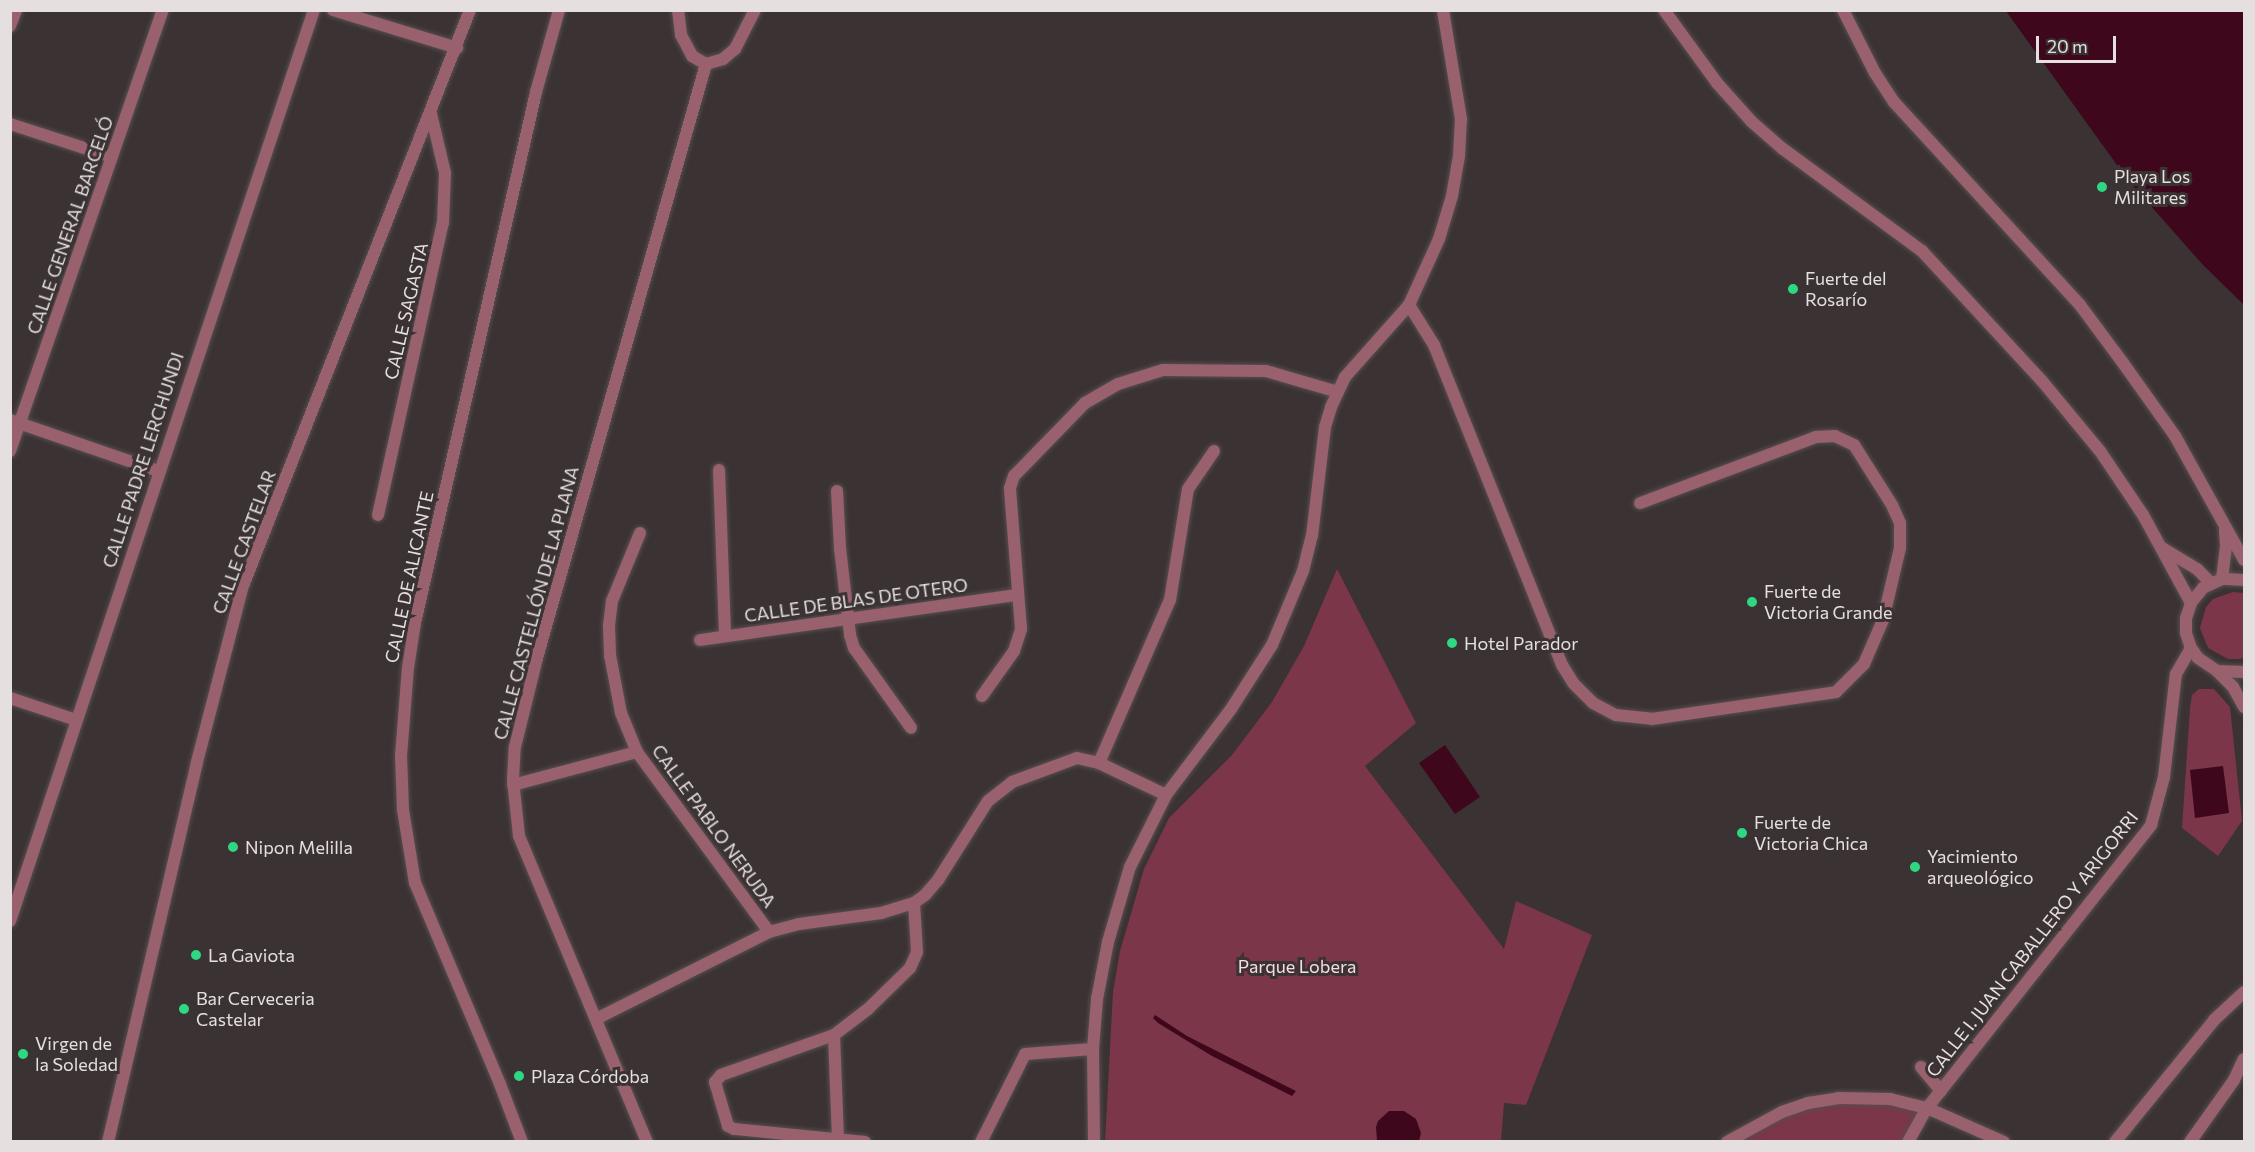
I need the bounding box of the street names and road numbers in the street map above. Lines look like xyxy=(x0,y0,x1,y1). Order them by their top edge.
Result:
street label: CALLE GENERAL BARCELÓ xyxy=(22,113,118,337)
street label: CALLE SAGASTA xyxy=(380,240,432,382)
street label: CALLE PADRE LERCHUNDI xyxy=(98,350,188,570)
street label: CALLE CASTELLÓN DE LA PLANA xyxy=(489,464,583,742)
street label: CALLE CASTELAR xyxy=(208,467,280,617)
street label: CALLE DE ALICANTE xyxy=(380,489,438,665)
street label: CALLE DE BLAS DE OTERO xyxy=(743,574,969,626)
street label: CALLE PABLO NERUDA xyxy=(648,740,780,912)
street label: CALLE I. JUAN CABALLERO Y ARIGORRI xyxy=(1922,807,2142,1081)

